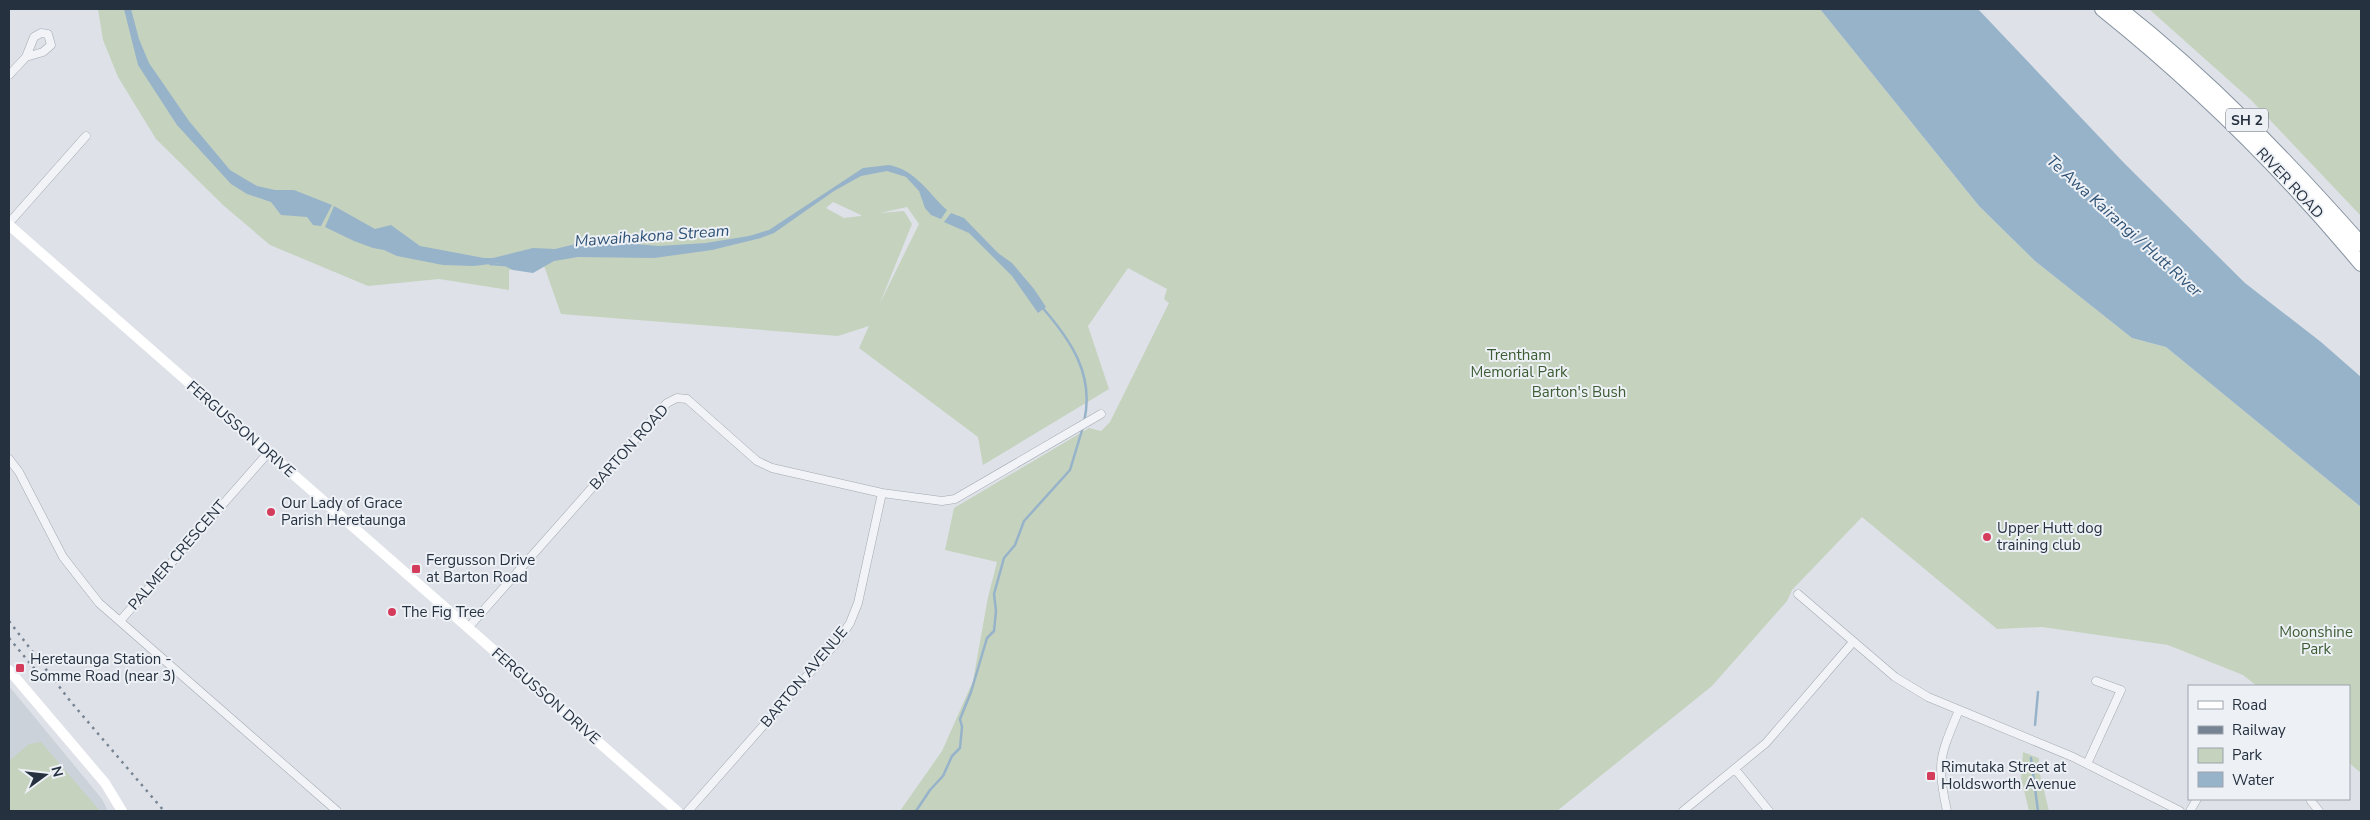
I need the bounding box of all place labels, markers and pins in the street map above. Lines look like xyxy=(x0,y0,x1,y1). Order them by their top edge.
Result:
place label: Our Lady of Grace Parish Heretaunga xyxy=(281,493,406,530)
marker: Our Lady of Grace Parish Heretaunga xyxy=(265,506,277,518)
place label: Upper Hutt dog training club xyxy=(1997,518,2102,555)
marker: Upper Hutt dog training club xyxy=(1981,531,1993,543)
place label: Fergusson Drive at Barton Road xyxy=(426,550,535,587)
marker: Fergusson Drive at Barton Road xyxy=(410,563,422,575)
place label: The Fig Tree xyxy=(402,602,485,622)
marker: The Fig Tree xyxy=(386,606,398,618)
place label: Heretaunga Station - Somme Road (near 3) xyxy=(30,649,176,686)
marker: Heretaunga Station - Somme Road (near 3) xyxy=(14,662,26,674)
place label: Rimutaka Street at Holdsworth Avenue xyxy=(1941,757,2076,794)
marker: Rimutaka Street at Holdsworth Avenue xyxy=(1925,770,1937,782)

